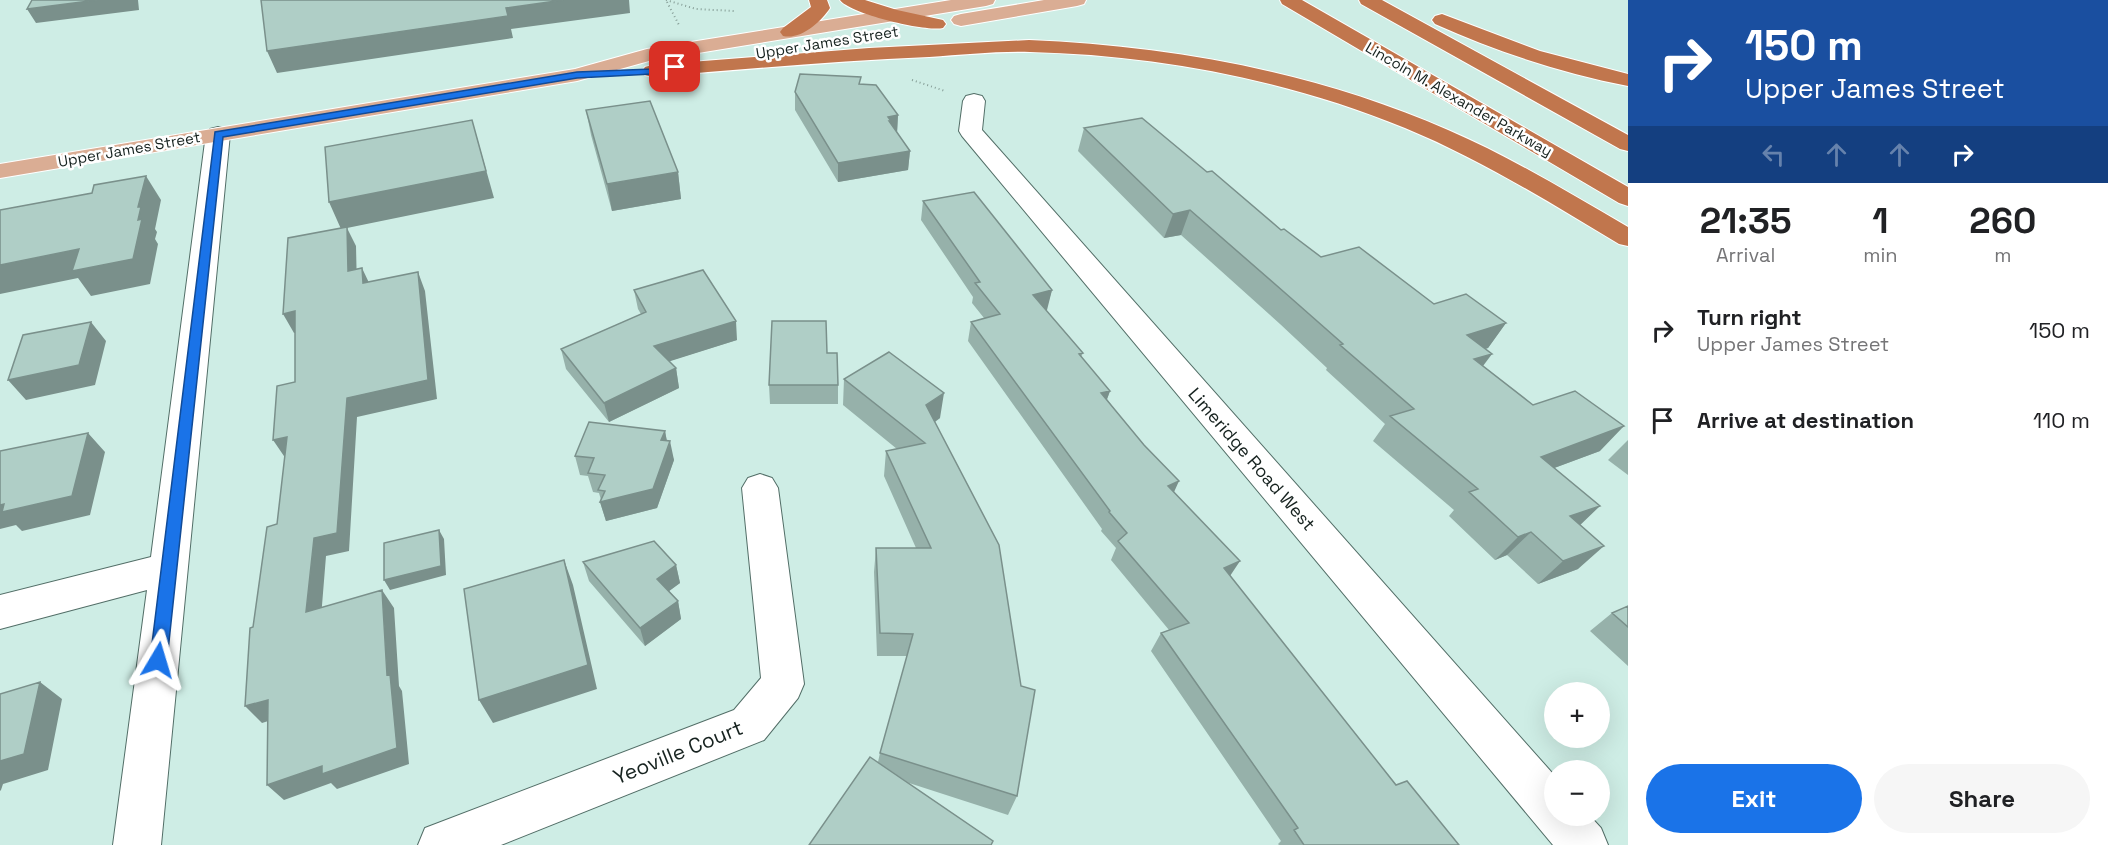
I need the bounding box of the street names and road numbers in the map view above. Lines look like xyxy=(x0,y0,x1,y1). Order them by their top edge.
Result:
street label: Upper James Street xyxy=(754,21,900,63)
street label: Lincoln M. Alexander Parkway xyxy=(1362,38,1556,160)
street label: Upper James Street xyxy=(56,127,202,171)
street label: Limeridge Road West xyxy=(1183,383,1321,535)
street label: Yeoville Court xyxy=(609,714,747,790)

